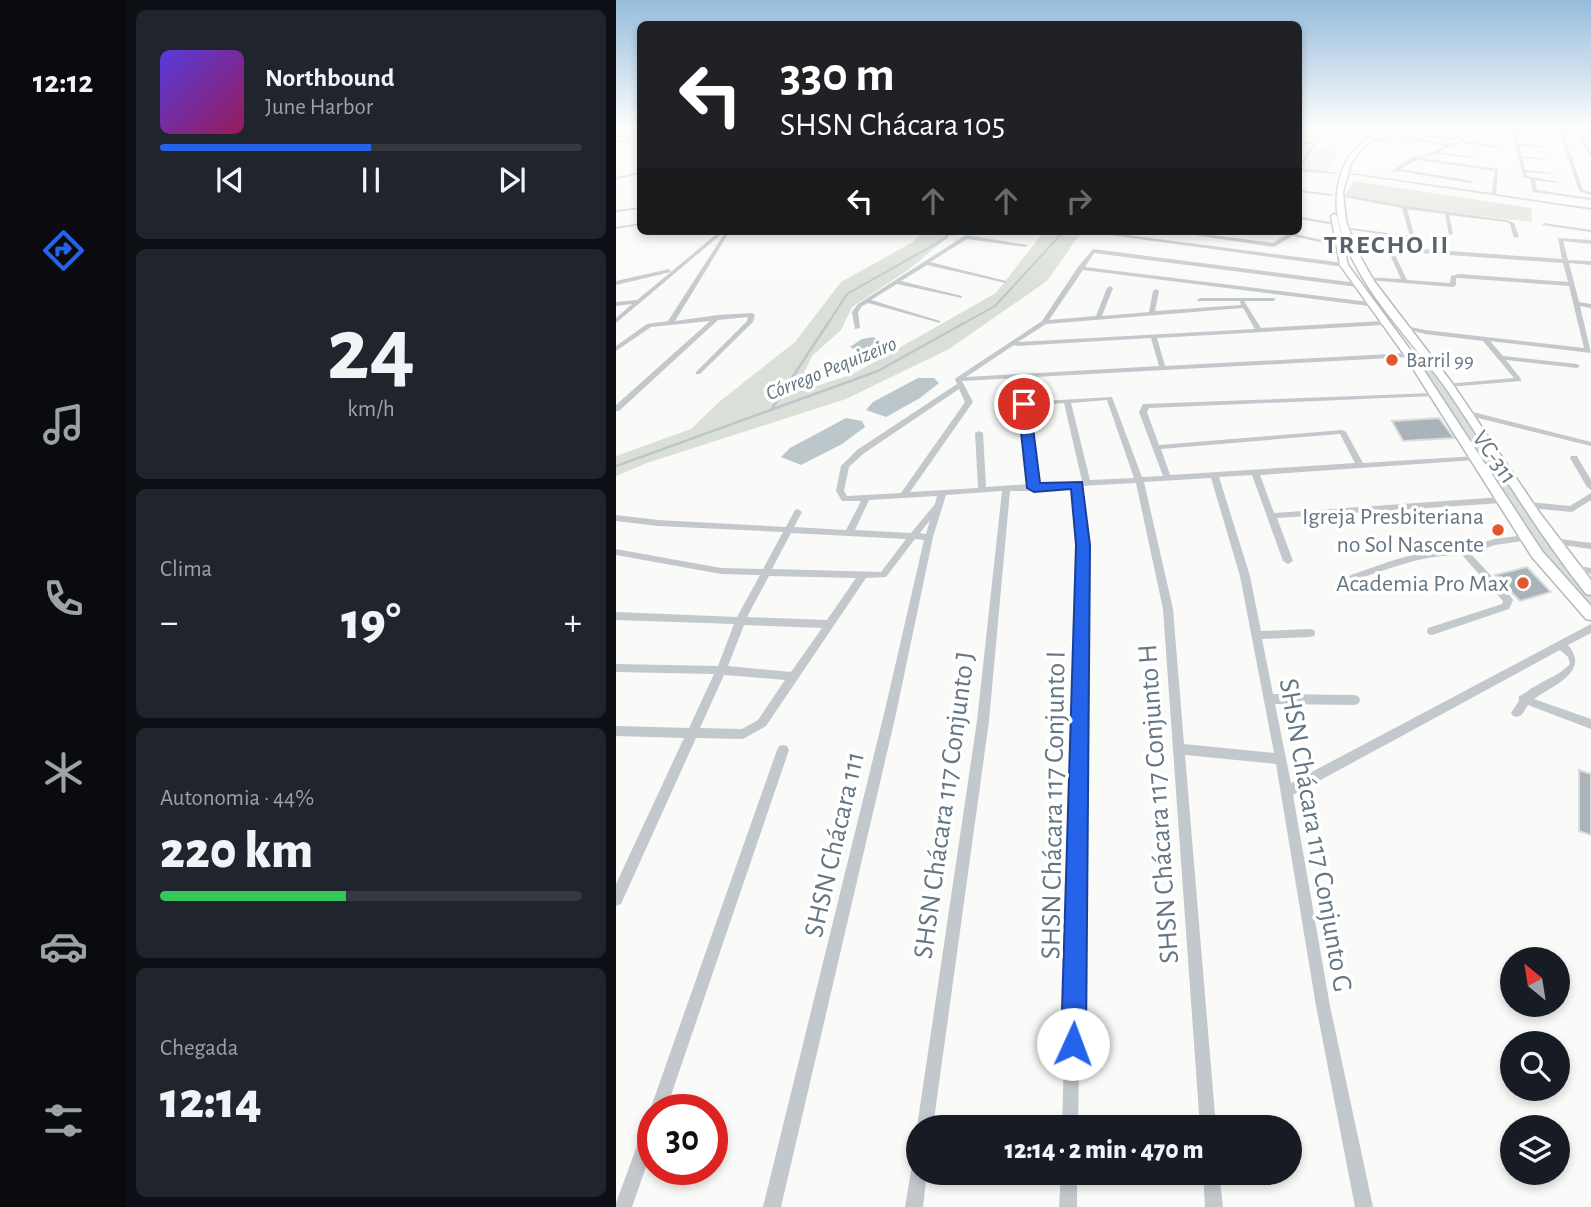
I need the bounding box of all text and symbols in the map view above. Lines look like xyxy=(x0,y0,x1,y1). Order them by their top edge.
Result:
icon: left xyxy=(665,49,756,140)
text: 330 m xyxy=(780,51,895,100)
text: Northbound xyxy=(265,65,394,91)
text: 12:12 xyxy=(33,66,93,98)
text: June Harbor xyxy=(265,96,373,119)
text: SHSN Chácara 105 xyxy=(780,109,1005,141)
icon: previous xyxy=(211,161,249,199)
icon: pause xyxy=(352,161,390,199)
icon: next xyxy=(493,161,531,199)
icon: left xyxy=(841,182,879,220)
icon: ahead xyxy=(914,182,952,220)
icon: ahead xyxy=(987,182,1025,220)
icon: right xyxy=(1060,182,1098,220)
icon: directions xyxy=(39,226,88,275)
district label: TRECHO II xyxy=(1324,232,1450,258)
text: 24 xyxy=(327,305,415,396)
water label: Córrego Pequizeiro xyxy=(763,333,900,404)
place label: Barril 99 xyxy=(1406,350,1474,371)
marker: Barril 99 xyxy=(1384,352,1400,368)
pin xyxy=(994,374,1054,434)
icon: arrive xyxy=(1005,385,1043,423)
text: km/h xyxy=(347,398,395,421)
icon: music xyxy=(39,400,88,449)
street label: VC-311 xyxy=(1468,427,1521,488)
place label: Igreja Presbiteriana no Sol Nascente xyxy=(1302,505,1484,557)
marker: Igreja Presbiteriana no Sol Nascente xyxy=(1490,522,1506,538)
text: Clima xyxy=(160,558,212,581)
place label: Academia Pro Max xyxy=(1336,572,1510,596)
icon: phone xyxy=(39,574,88,623)
marker: Academia Pro Max xyxy=(1515,575,1531,591)
text: 19° xyxy=(341,596,401,648)
text: − xyxy=(160,604,178,642)
text: + xyxy=(564,604,582,642)
street label: SHSN Chácara 117 Conjunto H xyxy=(1134,643,1184,965)
street label: SHSN Chácara 117 Conjunto J xyxy=(910,650,980,961)
street label: SHSN Chácara 117 Conjunto I xyxy=(1037,651,1071,960)
street label: SHSN Chácara 117 Conjunto G xyxy=(1274,676,1356,994)
icon: climate xyxy=(39,748,88,797)
street label: SHSN Chácara 111 xyxy=(800,749,870,940)
text: Autonomia · 44% xyxy=(160,787,314,810)
text: 220 km xyxy=(160,825,313,877)
icon: car xyxy=(39,922,88,971)
north arrow xyxy=(1500,947,1570,1017)
map controls xyxy=(1500,947,1570,1185)
position arrow xyxy=(1036,1007,1110,1081)
button: search xyxy=(1500,1031,1570,1101)
text: Chegada xyxy=(160,1037,238,1060)
text: 12:14 xyxy=(160,1075,262,1127)
speed limit sign: 30 xyxy=(637,1094,728,1185)
icon: filters xyxy=(39,1096,88,1145)
button: layers xyxy=(1500,1115,1570,1185)
text: 12:14 · 2 min · 470 m xyxy=(1004,1137,1204,1163)

